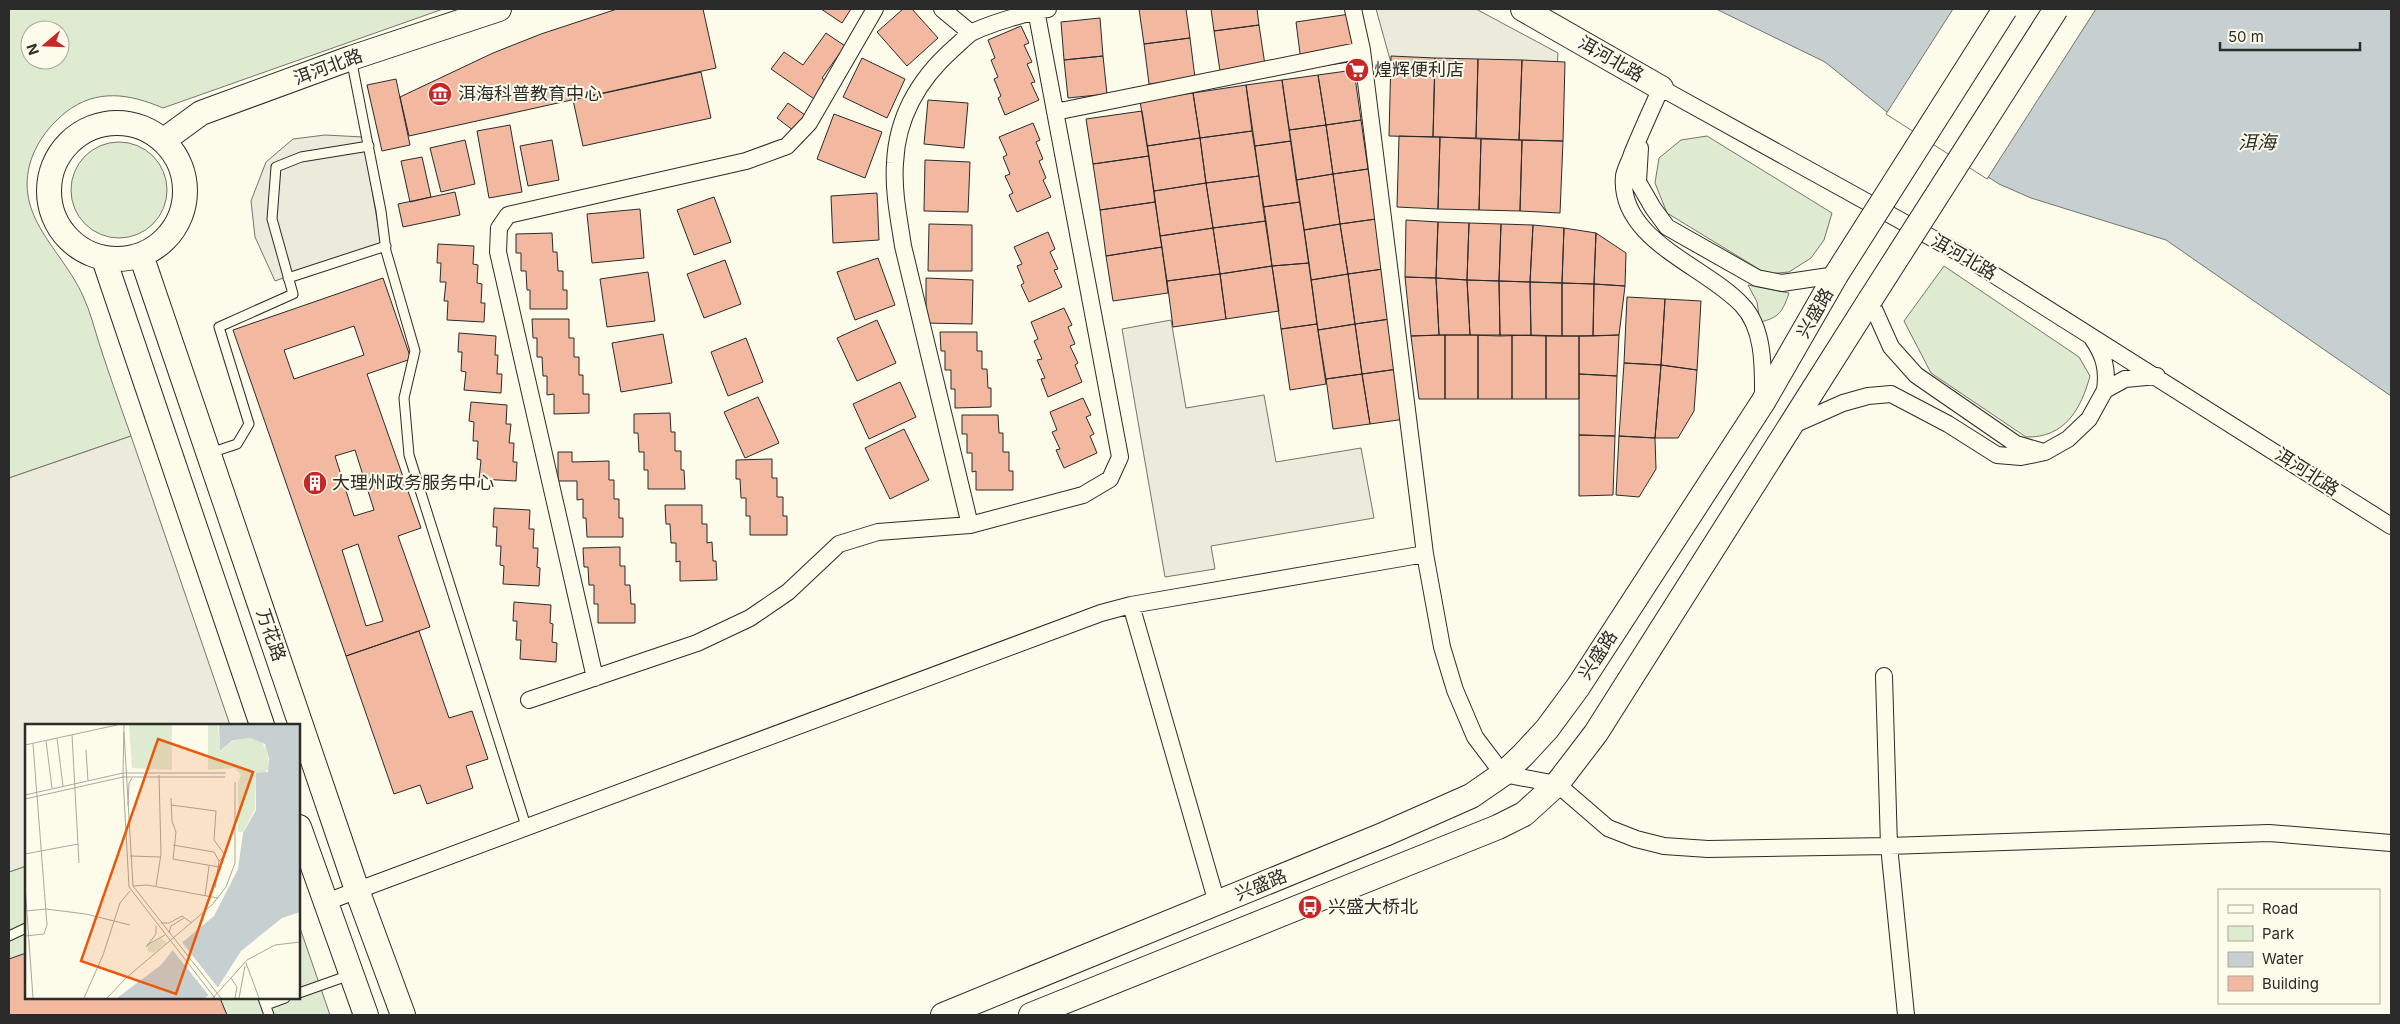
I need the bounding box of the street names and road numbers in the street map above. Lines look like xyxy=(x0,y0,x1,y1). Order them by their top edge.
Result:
street label: 洱河北路 xyxy=(1575,31,1648,86)
street label: 洱河北路 xyxy=(290,44,365,89)
street label: 洱河北路 xyxy=(1928,229,2001,284)
street label: 兴盛路 xyxy=(1792,284,1837,341)
street label: 洱河北路 xyxy=(2271,443,2343,500)
street label: 万花路 xyxy=(253,606,290,664)
street label: 兴盛路 xyxy=(1574,626,1621,683)
street label: 兴盛路 xyxy=(1232,865,1290,904)

